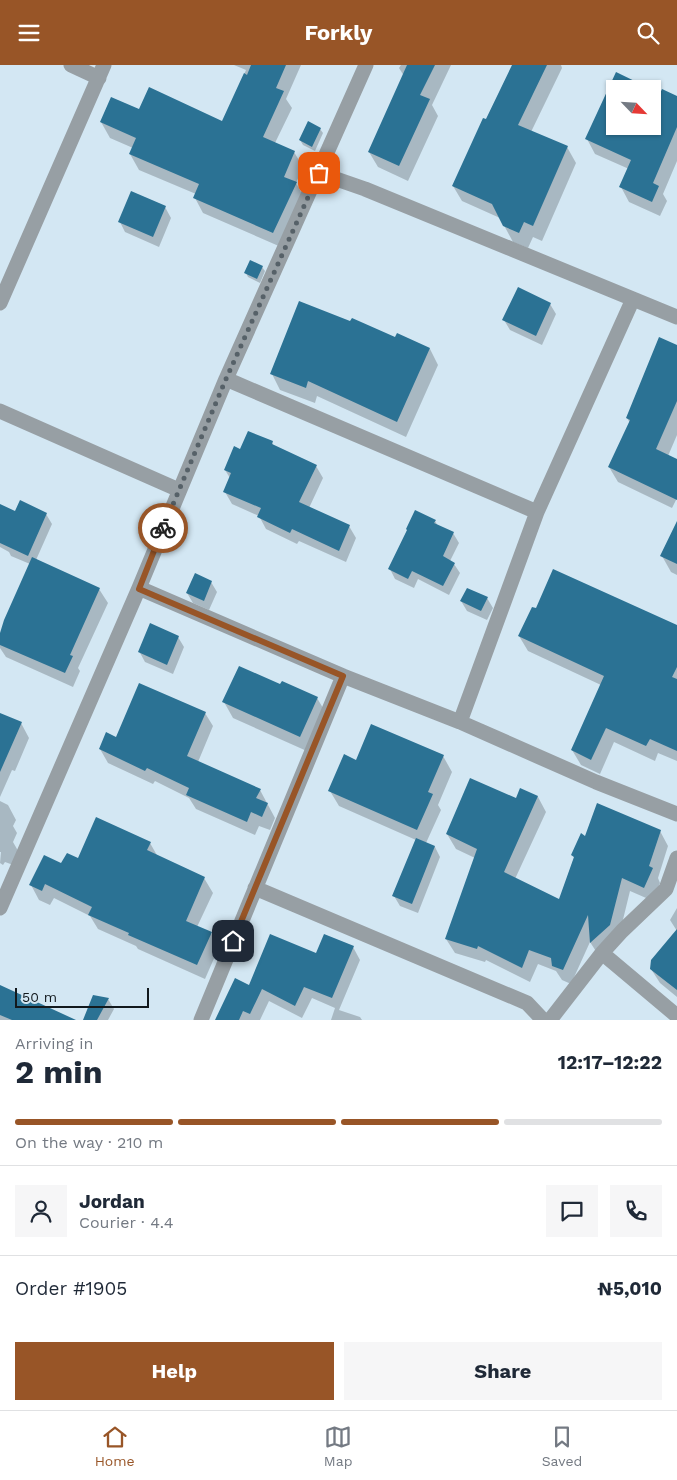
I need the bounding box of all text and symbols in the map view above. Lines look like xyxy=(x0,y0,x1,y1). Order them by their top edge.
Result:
icon: menu xyxy=(15,19,43,47)
icon: search xyxy=(634,19,662,47)
text: Forkly xyxy=(305,20,372,45)
north arrow xyxy=(606,80,661,135)
map controls xyxy=(606,80,661,135)
pin xyxy=(298,152,340,194)
icon: bag xyxy=(305,159,333,187)
courier xyxy=(138,503,188,553)
icon: bike xyxy=(149,514,177,542)
pin xyxy=(212,920,254,962)
icon: home xyxy=(219,927,247,955)
scale bar xyxy=(15,985,149,1008)
text: 50 m xyxy=(22,989,57,1005)
text: Arriving in xyxy=(15,1034,93,1053)
text: 12:17–12:22 xyxy=(558,1051,662,1074)
text: 2 min xyxy=(15,1053,103,1091)
text: On the way · 210 m xyxy=(15,1133,163,1152)
button: person xyxy=(15,1185,67,1237)
button: chat xyxy=(546,1185,598,1237)
button: phone xyxy=(610,1185,662,1237)
text: Jordan xyxy=(79,1190,145,1213)
text: Courier · 4.4 xyxy=(79,1213,174,1232)
text: Order #1905 xyxy=(15,1277,127,1300)
text: ₦5,010 xyxy=(597,1277,662,1300)
button: Help xyxy=(15,1342,334,1400)
button: Share xyxy=(344,1342,662,1400)
tab: Home xyxy=(95,1423,135,1469)
tab: Map xyxy=(324,1423,352,1469)
tab: Saved xyxy=(542,1423,582,1469)

